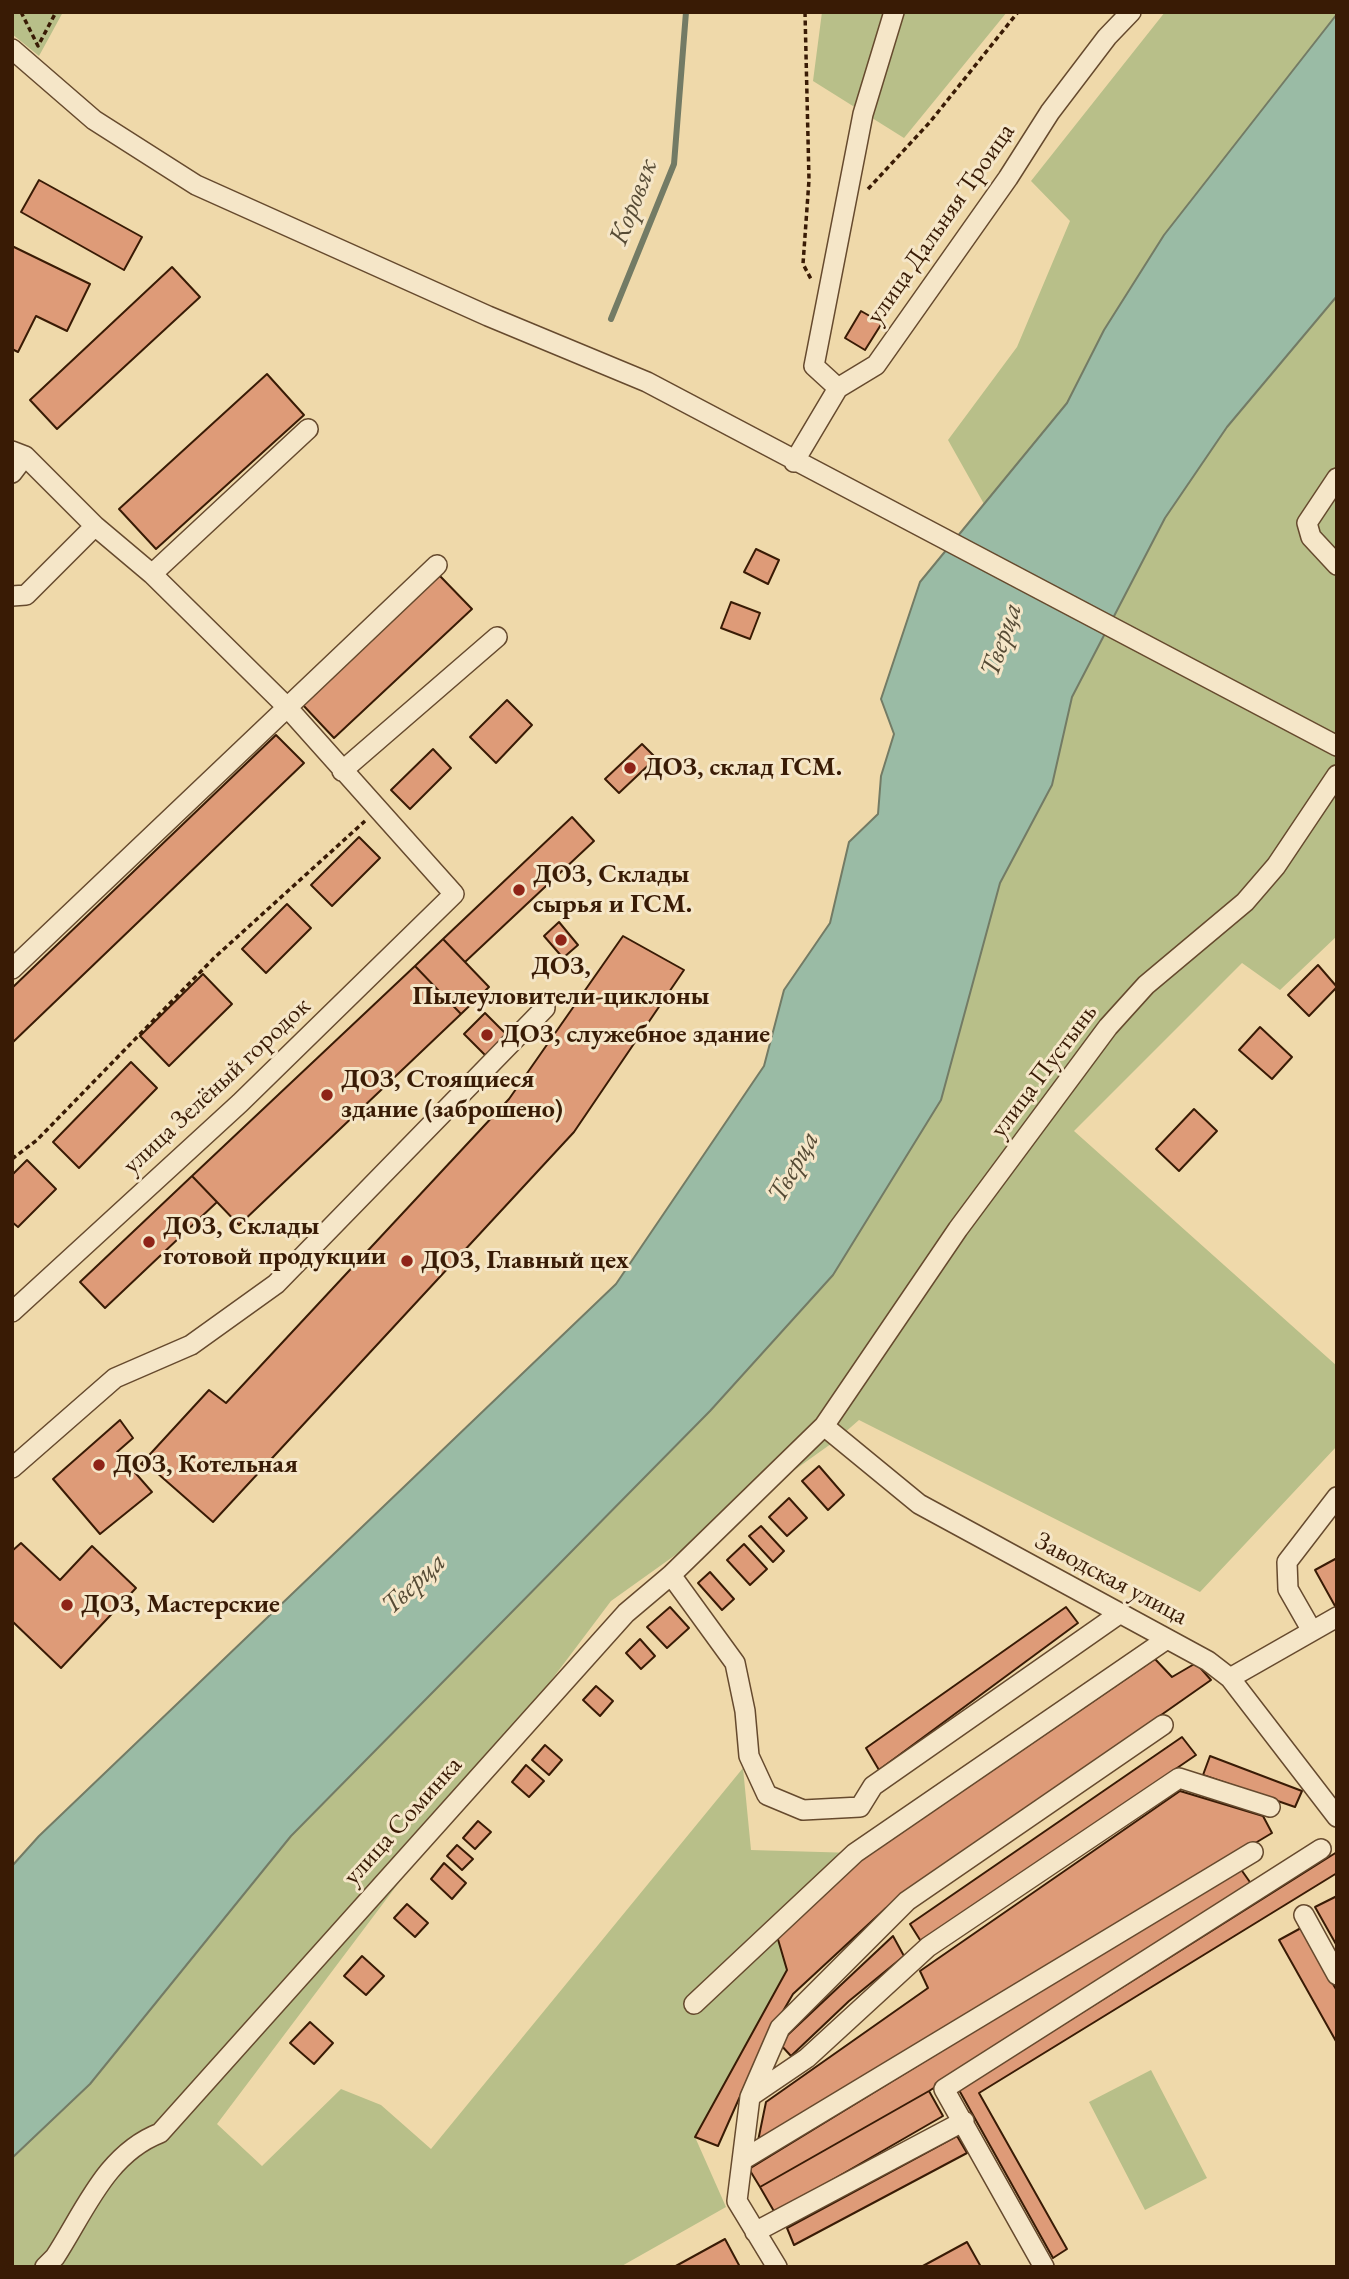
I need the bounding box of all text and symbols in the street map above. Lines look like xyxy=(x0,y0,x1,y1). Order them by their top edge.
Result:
street label: улица Дальняя Троица xyxy=(860,118,1022,330)
water label: Коровяк xyxy=(602,154,666,250)
water label: Тверца xyxy=(974,599,1030,681)
place label: ДОЗ, склад ГСМ. xyxy=(644,752,842,784)
marker: ДОЗ, склад ГСМ. xyxy=(622,760,638,776)
place label: ДОЗ, Склады сырья и ГСМ. xyxy=(533,859,692,920)
marker: ДОЗ, Склады сырья и ГСМ. xyxy=(511,882,527,898)
marker: ДОЗ, Пылеуловители-циклоны xyxy=(553,932,569,948)
place label: ДОЗ, Пылеуловители-циклоны xyxy=(413,951,709,1012)
street label: улица Зелёный городок xyxy=(117,991,317,1181)
street label: улица Пустынь xyxy=(984,998,1104,1144)
place label: ДОЗ, служебное здание xyxy=(501,1019,770,1051)
marker: ДОЗ, служебное здание xyxy=(479,1027,495,1043)
place label: ДОЗ, Стоящиеся здание (заброшено) xyxy=(341,1064,563,1126)
marker: ДОЗ, Стоящиеся здание (заброшено) xyxy=(319,1087,335,1103)
water label: Тверца xyxy=(761,1126,827,1208)
place label: ДОЗ, Склады готовой продукции xyxy=(163,1211,386,1272)
marker: ДОЗ, Склады готовой продукции xyxy=(141,1234,157,1250)
place label: ДОЗ, Главный цех xyxy=(421,1245,629,1277)
marker: ДОЗ, Главный цех xyxy=(399,1253,415,1269)
place label: ДОЗ, Котельная xyxy=(113,1449,298,1481)
marker: ДОЗ, Котельная xyxy=(91,1457,107,1473)
street label: Заводская улица xyxy=(1029,1526,1193,1632)
water label: Тверца xyxy=(375,1546,453,1622)
place label: ДОЗ, Мастерские xyxy=(81,1589,280,1621)
marker: ДОЗ, Мастерские xyxy=(59,1597,75,1613)
street label: улица Соминка xyxy=(337,1750,469,1892)

